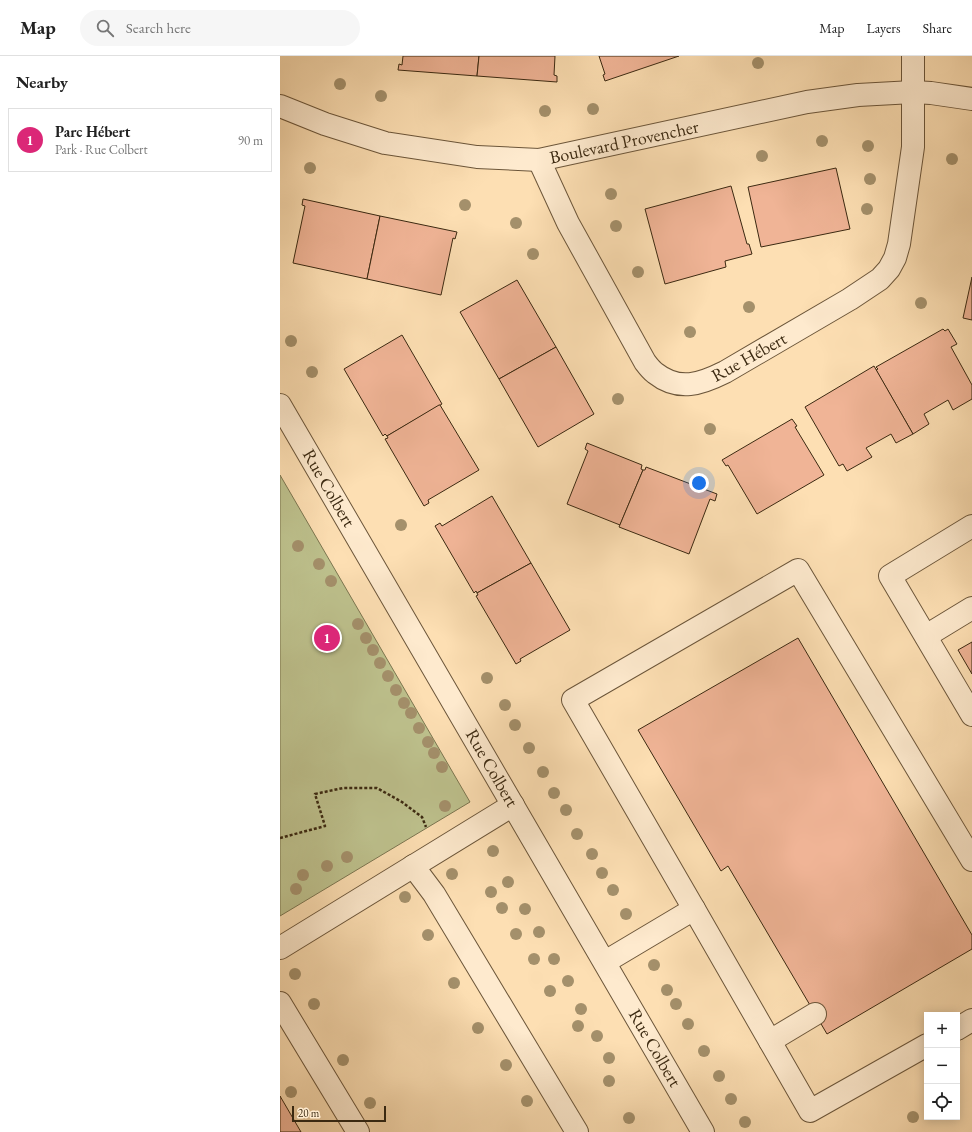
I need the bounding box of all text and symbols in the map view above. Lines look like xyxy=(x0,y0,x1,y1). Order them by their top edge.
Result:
search box xyxy=(80,10,360,46)
text: Map xyxy=(20,15,56,40)
icon: search xyxy=(94,17,116,39)
text: Search here xyxy=(126,18,191,37)
text: Map xyxy=(819,19,844,37)
text: Layers xyxy=(866,19,901,37)
text: Share xyxy=(923,19,952,37)
text: Nearby xyxy=(16,71,68,93)
street label: Boulevard Provencher xyxy=(547,114,701,169)
text: Parc Hébert xyxy=(55,122,130,141)
text: 1 xyxy=(27,132,33,149)
text: 90 m xyxy=(238,132,263,149)
text: Park · Rue Colbert xyxy=(55,141,148,158)
street label: Rue Hébert xyxy=(707,326,791,387)
street label: Rue Colbert xyxy=(298,444,361,531)
your location xyxy=(689,473,709,493)
pin: 1 xyxy=(314,623,340,653)
street label: Rue Colbert xyxy=(461,724,524,811)
street label: Rue Colbert xyxy=(624,1004,687,1091)
map controls xyxy=(924,1012,960,1120)
button: + xyxy=(924,1012,960,1048)
button: − xyxy=(924,1048,960,1084)
button: locate xyxy=(924,1084,960,1120)
scale bar xyxy=(292,1104,386,1123)
text: 20 m xyxy=(298,1106,319,1120)

